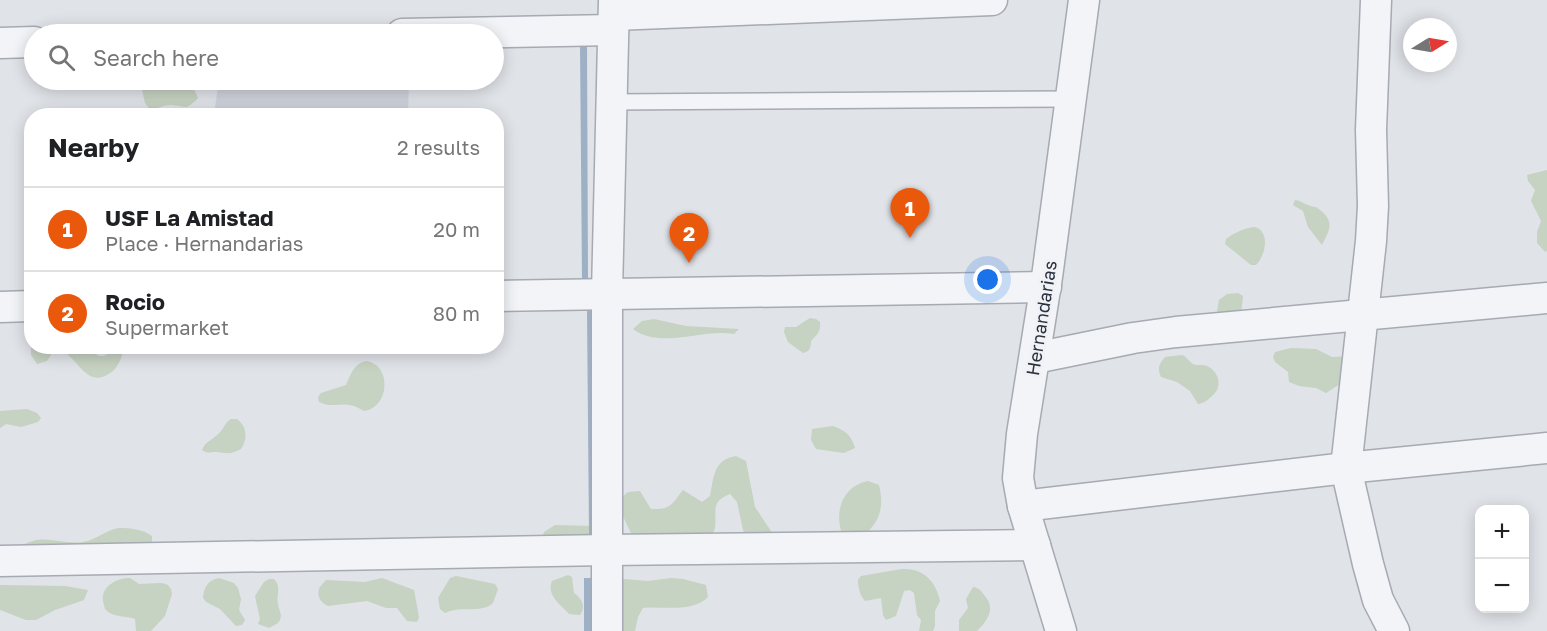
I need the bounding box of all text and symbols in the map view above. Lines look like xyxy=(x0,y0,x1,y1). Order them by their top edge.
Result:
north arrow xyxy=(1403,18,1457,72)
search box xyxy=(24,24,504,90)
icon: search xyxy=(45,41,78,74)
text: Search here xyxy=(93,44,219,71)
text: Nearby xyxy=(48,132,139,163)
text: 2 results xyxy=(397,135,480,159)
pin: 1 xyxy=(890,188,930,238)
text: USF La Amistad xyxy=(105,204,274,231)
pin: 2 xyxy=(670,214,708,263)
text: 1 xyxy=(62,217,73,241)
text: 20 m xyxy=(433,217,480,241)
text: Place · Hernandarias xyxy=(105,231,303,255)
street label: Hernandarias xyxy=(1021,259,1061,377)
your location xyxy=(973,265,1002,294)
text: Rocio xyxy=(105,288,165,315)
text: 2 xyxy=(61,301,74,325)
text: 80 m xyxy=(433,301,480,325)
text: Supermarket xyxy=(105,315,229,339)
map controls xyxy=(1475,505,1529,613)
button: + xyxy=(1475,505,1529,559)
button: − xyxy=(1475,559,1529,613)

